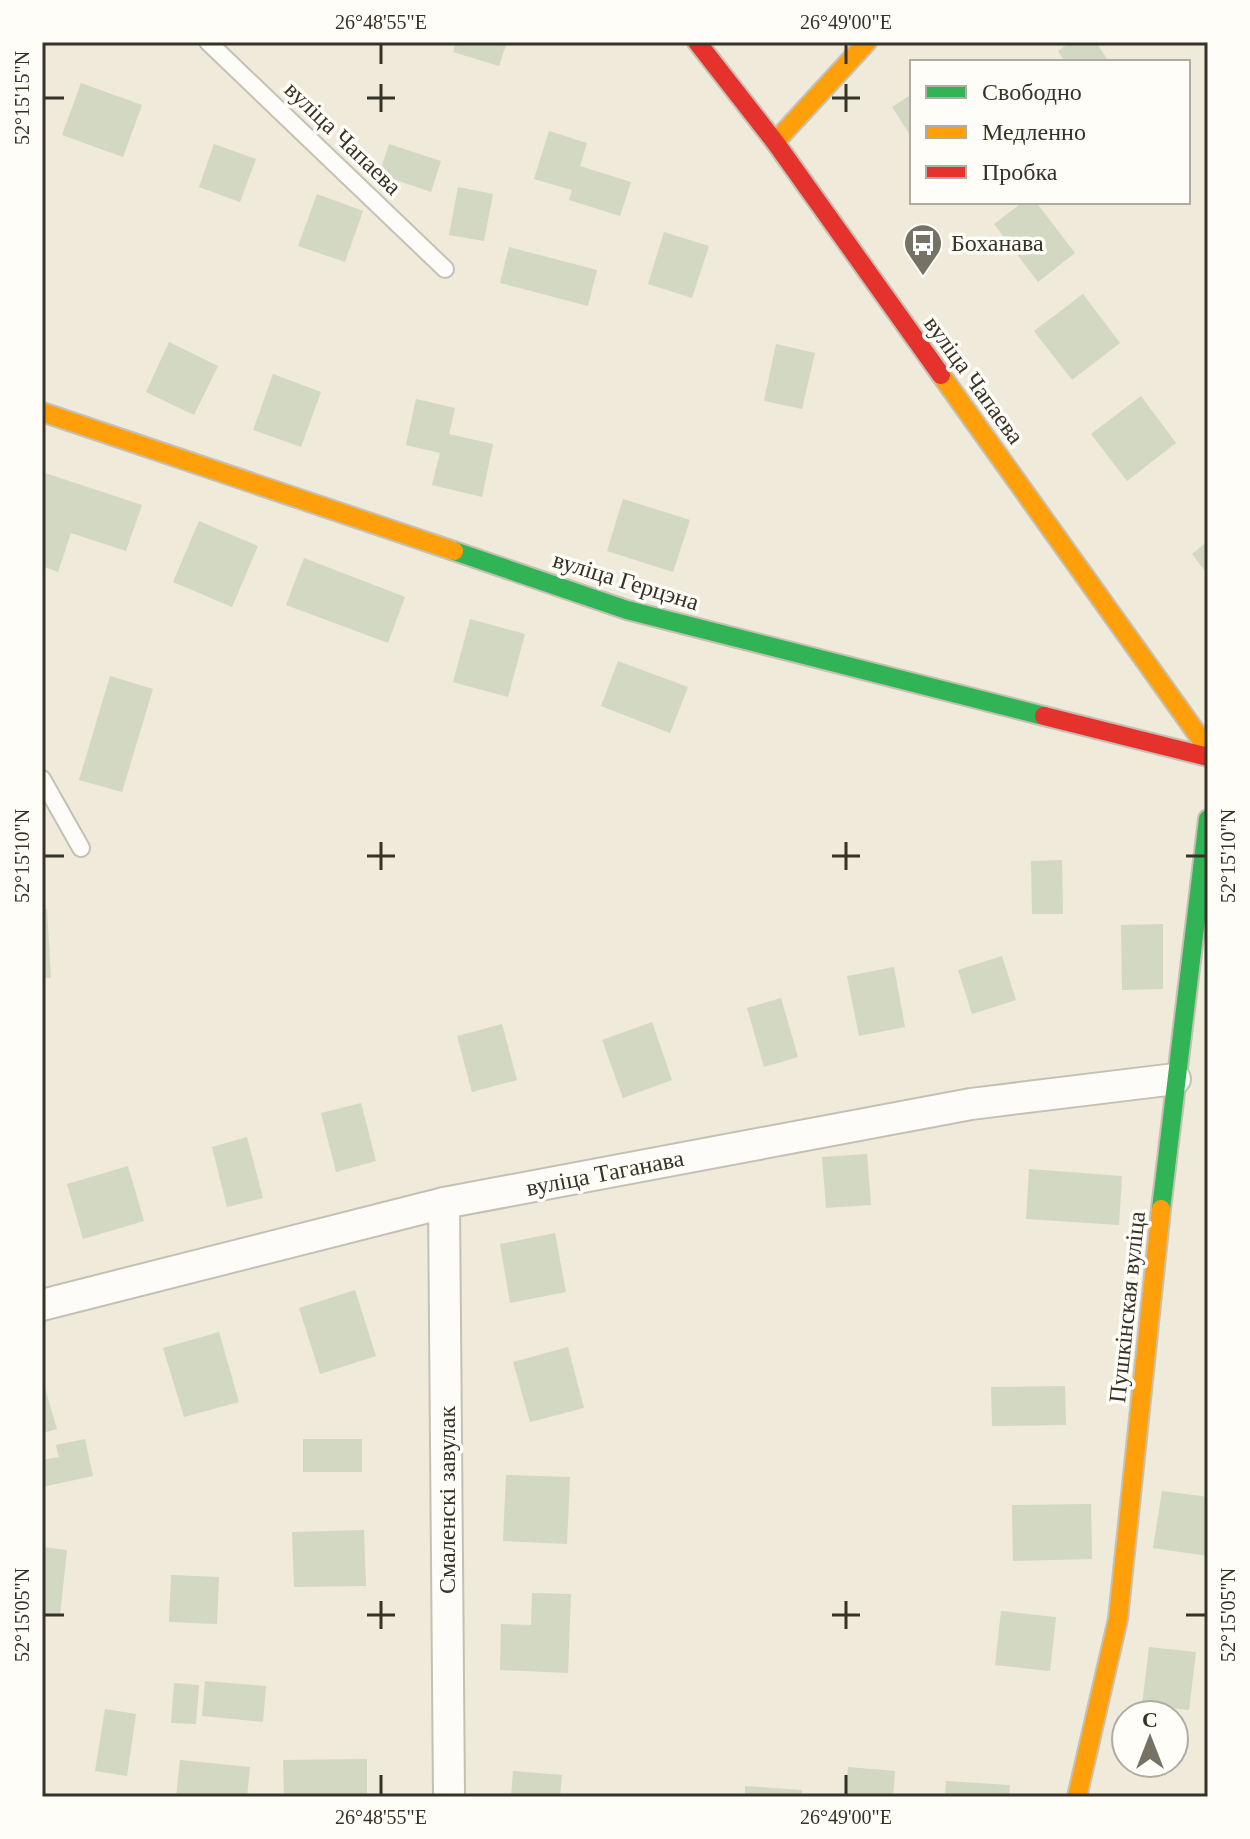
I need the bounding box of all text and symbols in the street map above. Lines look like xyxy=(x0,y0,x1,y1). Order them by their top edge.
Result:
text: 26°48'55"E xyxy=(335,11,427,33)
text: 26°49'00"E xyxy=(800,11,892,33)
text: 52°15'15"N xyxy=(11,51,33,145)
legend xyxy=(910,60,1190,204)
street label: вуліца Чапаева xyxy=(280,76,407,200)
text: Свободно xyxy=(982,79,1082,105)
text: Медленно xyxy=(982,119,1086,145)
text: Пробка xyxy=(982,159,1058,185)
bus stop icon: Боханава xyxy=(902,222,944,277)
place label: Боханава xyxy=(951,230,1044,256)
street label: вуліца Чапаева xyxy=(919,311,1029,449)
street label: вуліца Герцэна xyxy=(550,547,702,616)
text: 52°15'10"N xyxy=(11,809,33,903)
text: 52°15'10"N xyxy=(1217,809,1239,903)
street label: вуліца Таганава xyxy=(524,1145,686,1201)
street label: Пушкінская вуліца xyxy=(1104,1210,1150,1404)
street label: Смаленскі завулак xyxy=(434,1406,460,1594)
text: 52°15'05"N xyxy=(11,1568,33,1662)
text: 52°15'05"N xyxy=(1217,1568,1239,1662)
north arrow xyxy=(1110,1699,1190,1779)
text: С xyxy=(1142,1707,1158,1732)
text: 26°48'55"E xyxy=(335,1806,427,1828)
text: 26°49'00"E xyxy=(800,1806,892,1828)

